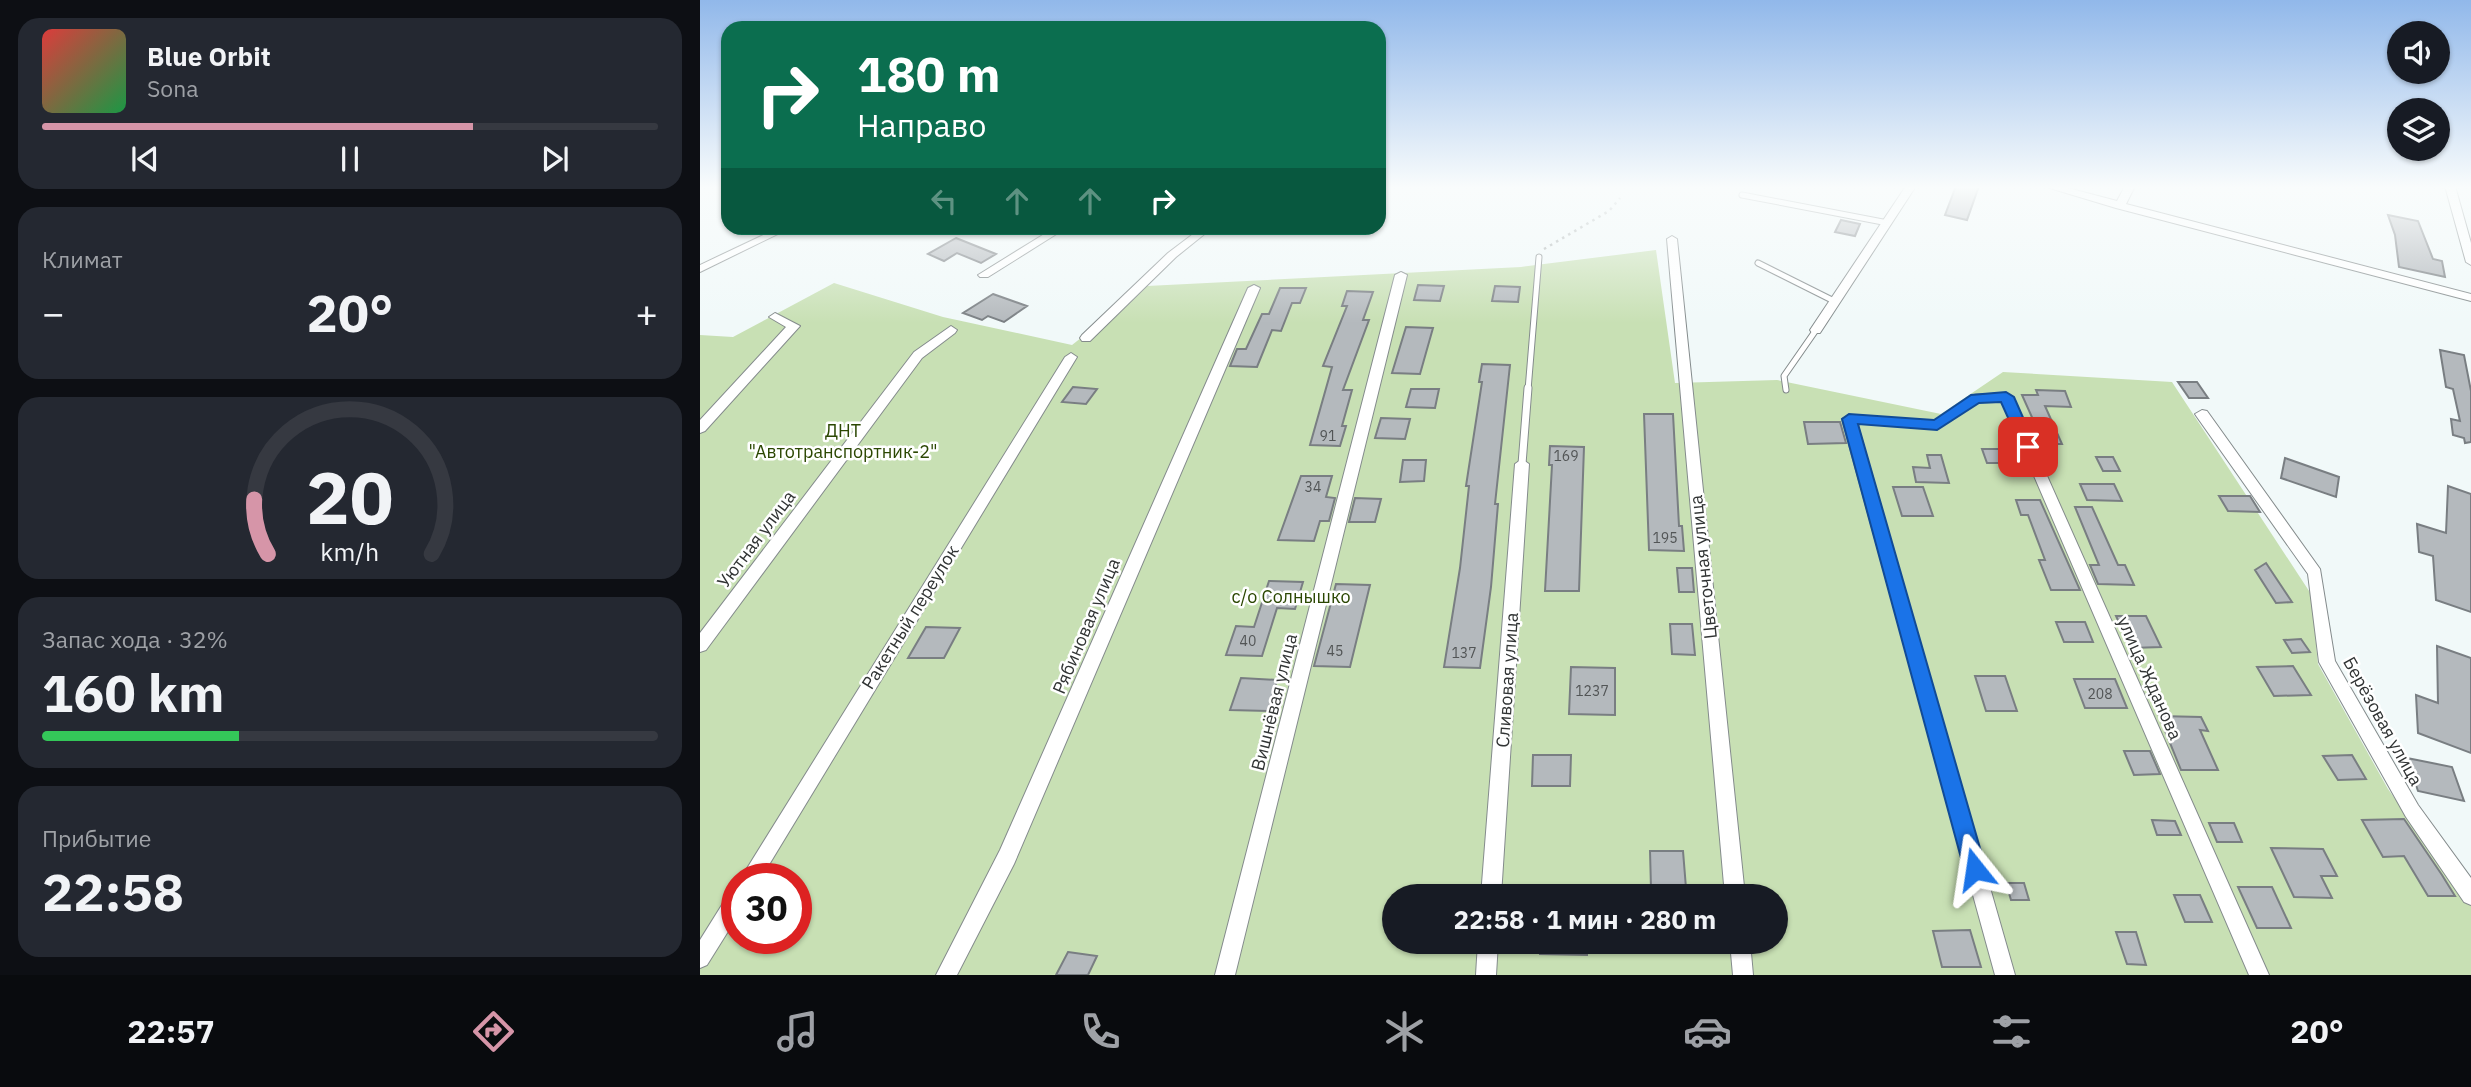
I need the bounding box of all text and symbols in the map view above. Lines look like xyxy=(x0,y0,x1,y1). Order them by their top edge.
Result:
map controls xyxy=(2387,21,2450,161)
button: sound xyxy=(2387,21,2450,84)
text: Blue Orbit xyxy=(147,39,271,73)
text: 180 m xyxy=(857,42,1001,105)
icon: right xyxy=(742,49,833,140)
text: Sona xyxy=(147,73,199,103)
button: layers xyxy=(2387,98,2450,161)
text: Направо xyxy=(857,104,986,146)
icon: previous xyxy=(126,140,164,178)
icon: pause xyxy=(331,140,369,178)
icon: next xyxy=(536,140,574,178)
icon: left xyxy=(925,182,963,220)
icon: ahead xyxy=(998,182,1036,220)
icon: ahead xyxy=(1071,182,1109,220)
icon: right xyxy=(1144,182,1182,220)
text: Климат xyxy=(42,244,123,274)
text: 20° xyxy=(307,279,393,346)
text: − xyxy=(42,288,65,337)
text: + xyxy=(635,288,658,337)
pin xyxy=(1998,417,2058,477)
park label: ДНТ "Автотранспортник-2" xyxy=(748,419,938,463)
house number: 91 xyxy=(1320,427,1336,445)
icon: arrive xyxy=(2009,428,2047,466)
house number: 169 xyxy=(1553,447,1579,465)
text: 20 xyxy=(306,449,394,544)
house number: 34 xyxy=(1305,478,1321,496)
street label: Уютная улица xyxy=(712,485,800,592)
street label: Цветочная улица xyxy=(1684,493,1722,640)
house number: 195 xyxy=(1652,529,1678,547)
text: km/h xyxy=(321,534,379,567)
street label: Ракетный переулок xyxy=(856,541,964,693)
street label: Рябиновая улица xyxy=(1047,554,1125,697)
park label: с/о Солнышко xyxy=(1231,585,1351,608)
street label: Сливовая улица xyxy=(1491,611,1523,748)
street label: улица Жданова xyxy=(2113,613,2188,744)
text: Запас хода · 32% xyxy=(42,624,228,654)
street label: Вишнёвая улица xyxy=(1246,631,1302,773)
house number: 40 xyxy=(1240,632,1256,650)
house number: 45 xyxy=(1327,642,1343,660)
house number: 137 xyxy=(1451,644,1477,662)
street label: Берёзовая улица xyxy=(2338,652,2428,790)
text: 160 km xyxy=(42,659,224,726)
house number: 1237 xyxy=(1575,682,1609,700)
house number: 208 xyxy=(2087,685,2113,703)
text: Прибытие xyxy=(42,823,151,853)
position arrow xyxy=(1938,832,2012,906)
text: 22:58 xyxy=(42,858,184,925)
speed limit sign: 30 xyxy=(721,863,812,954)
text: 22:58 · 1 мин · 280 m xyxy=(1454,902,1716,936)
icon: directions xyxy=(469,1007,518,1056)
icon: music xyxy=(773,1007,822,1056)
icon: phone xyxy=(1076,1007,1125,1056)
icon: climate xyxy=(1380,1007,1429,1056)
icon: car xyxy=(1683,1007,1732,1056)
icon: filters xyxy=(1987,1007,2036,1056)
text: 22:57 xyxy=(127,1010,215,1052)
text: 20° xyxy=(2290,1010,2344,1052)

